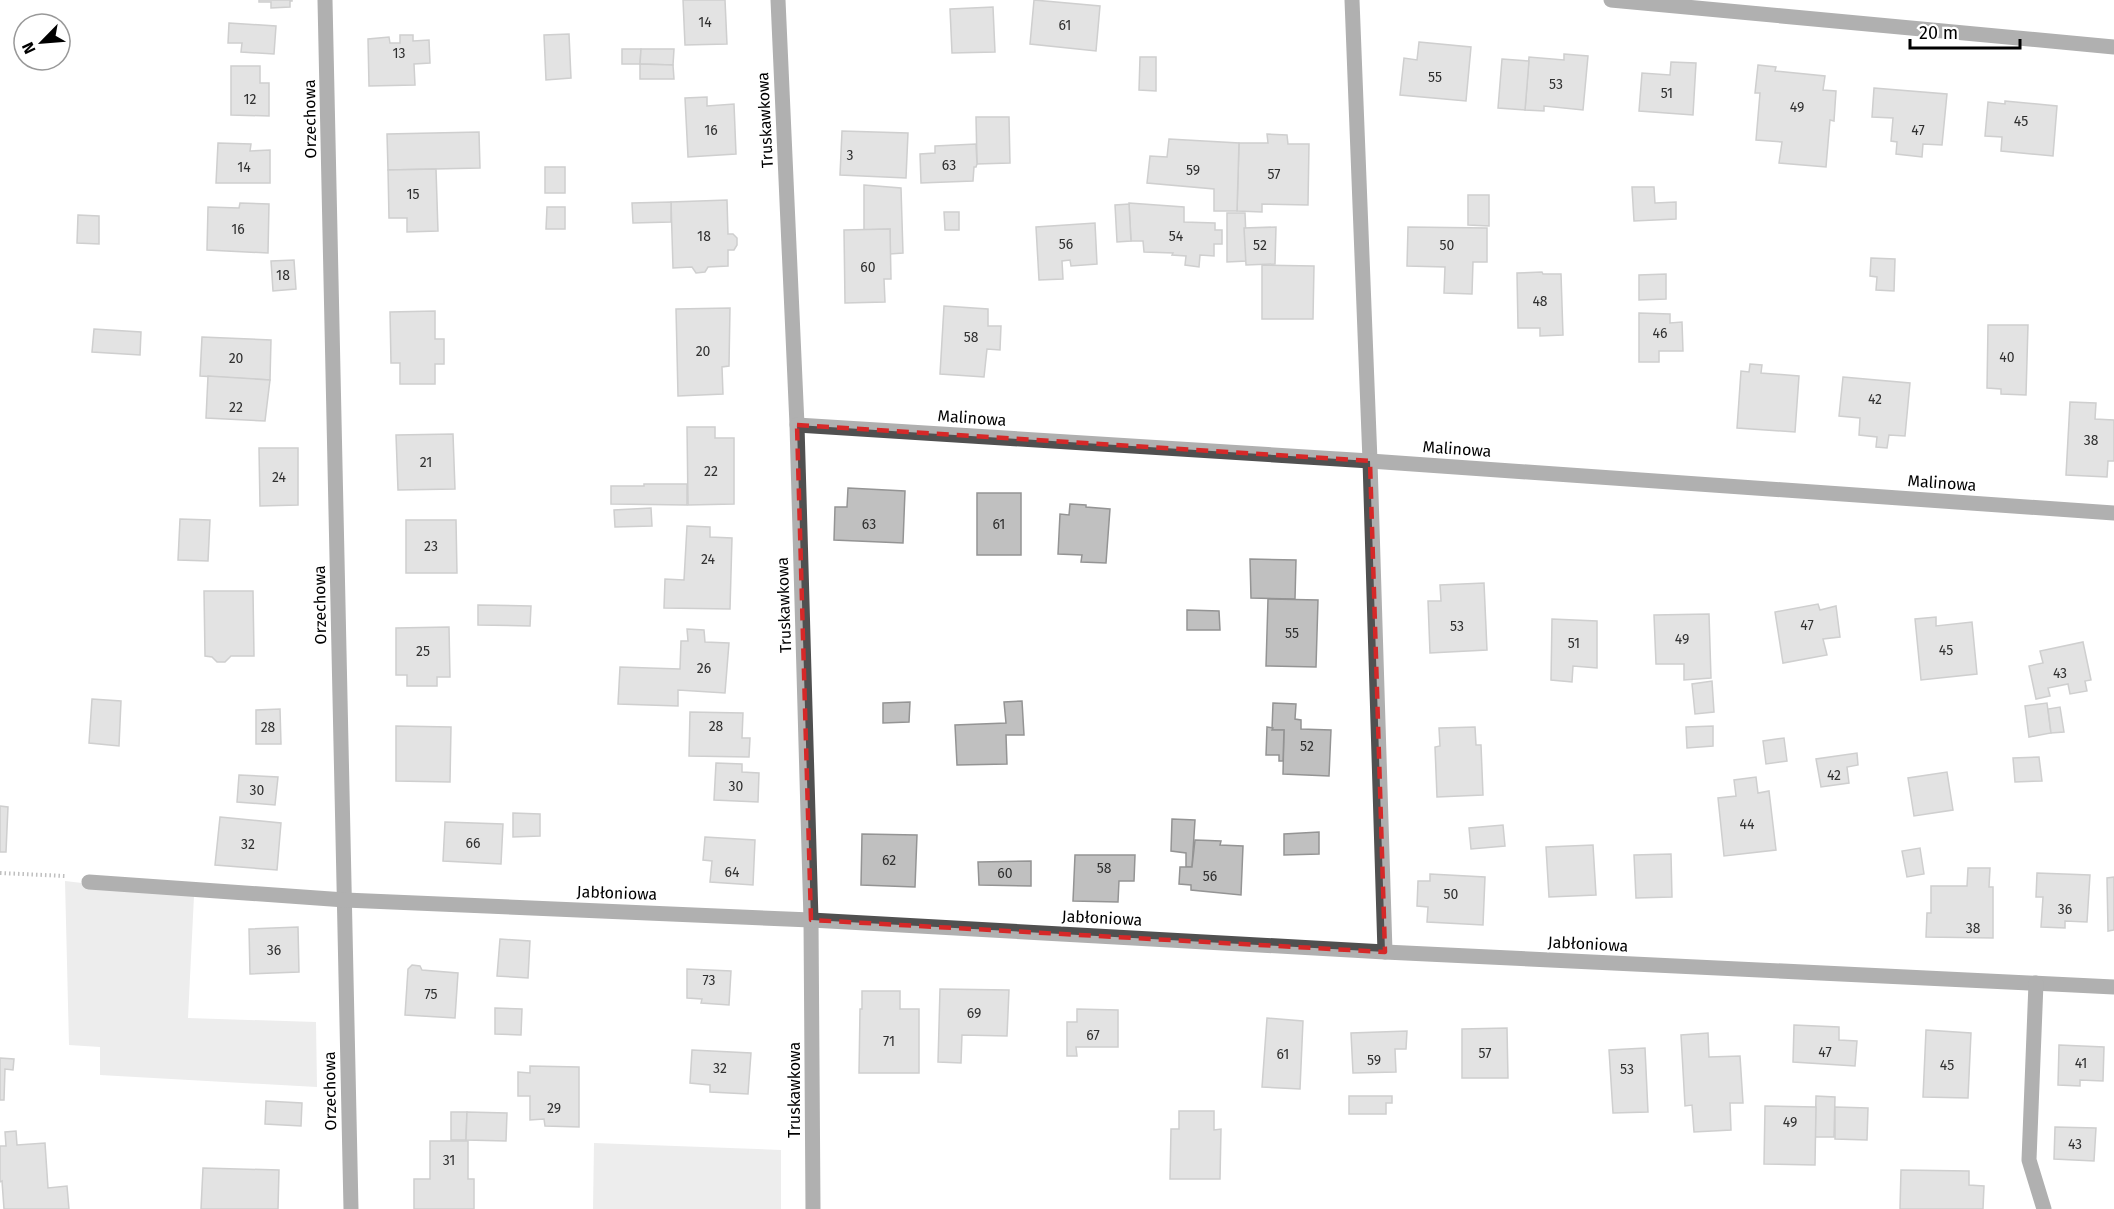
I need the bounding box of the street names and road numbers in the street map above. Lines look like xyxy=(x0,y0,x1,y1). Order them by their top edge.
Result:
street label: Truskawkowa xyxy=(753,71,777,169)
street label: Orzechowa xyxy=(300,79,320,159)
street label: Malinowa xyxy=(937,406,1007,430)
street label: Malinowa xyxy=(1422,437,1492,461)
street label: Malinowa xyxy=(1907,471,1977,495)
street label: Truskawkowa xyxy=(773,557,795,653)
street label: Orzechowa xyxy=(310,565,330,645)
street label: Jabłoniowa xyxy=(576,882,658,904)
street label: Jabłoniowa xyxy=(1061,906,1143,930)
street label: Jabłoniowa xyxy=(1547,932,1629,956)
street label: Truskawkowa xyxy=(785,1042,804,1138)
street label: Orzechowa xyxy=(320,1051,340,1131)

